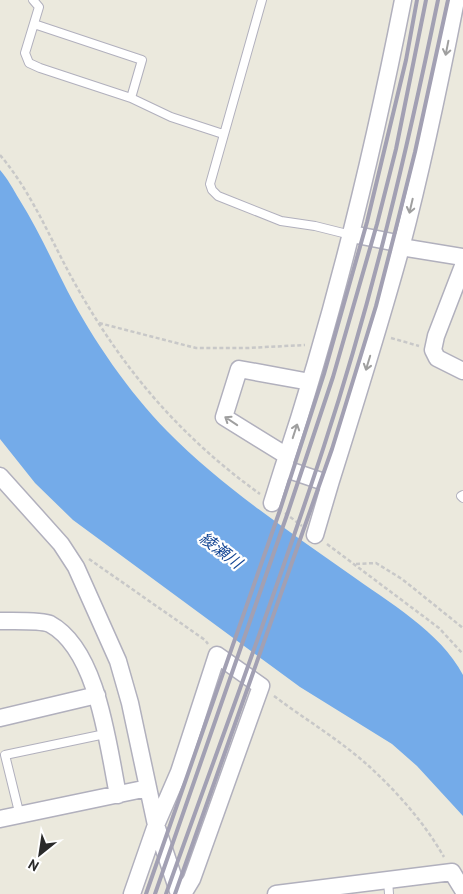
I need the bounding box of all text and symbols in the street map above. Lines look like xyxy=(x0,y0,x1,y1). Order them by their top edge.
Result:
one-way arrow xyxy=(441,39,451,55)
one-way arrow xyxy=(406,198,415,214)
one-way arrow xyxy=(362,355,372,371)
one-way arrow xyxy=(224,416,238,426)
one-way arrow xyxy=(291,424,300,440)
water label: 綾瀬川 xyxy=(196,528,248,574)
north arrow xyxy=(15,829,65,879)
text: N xyxy=(25,855,42,875)

